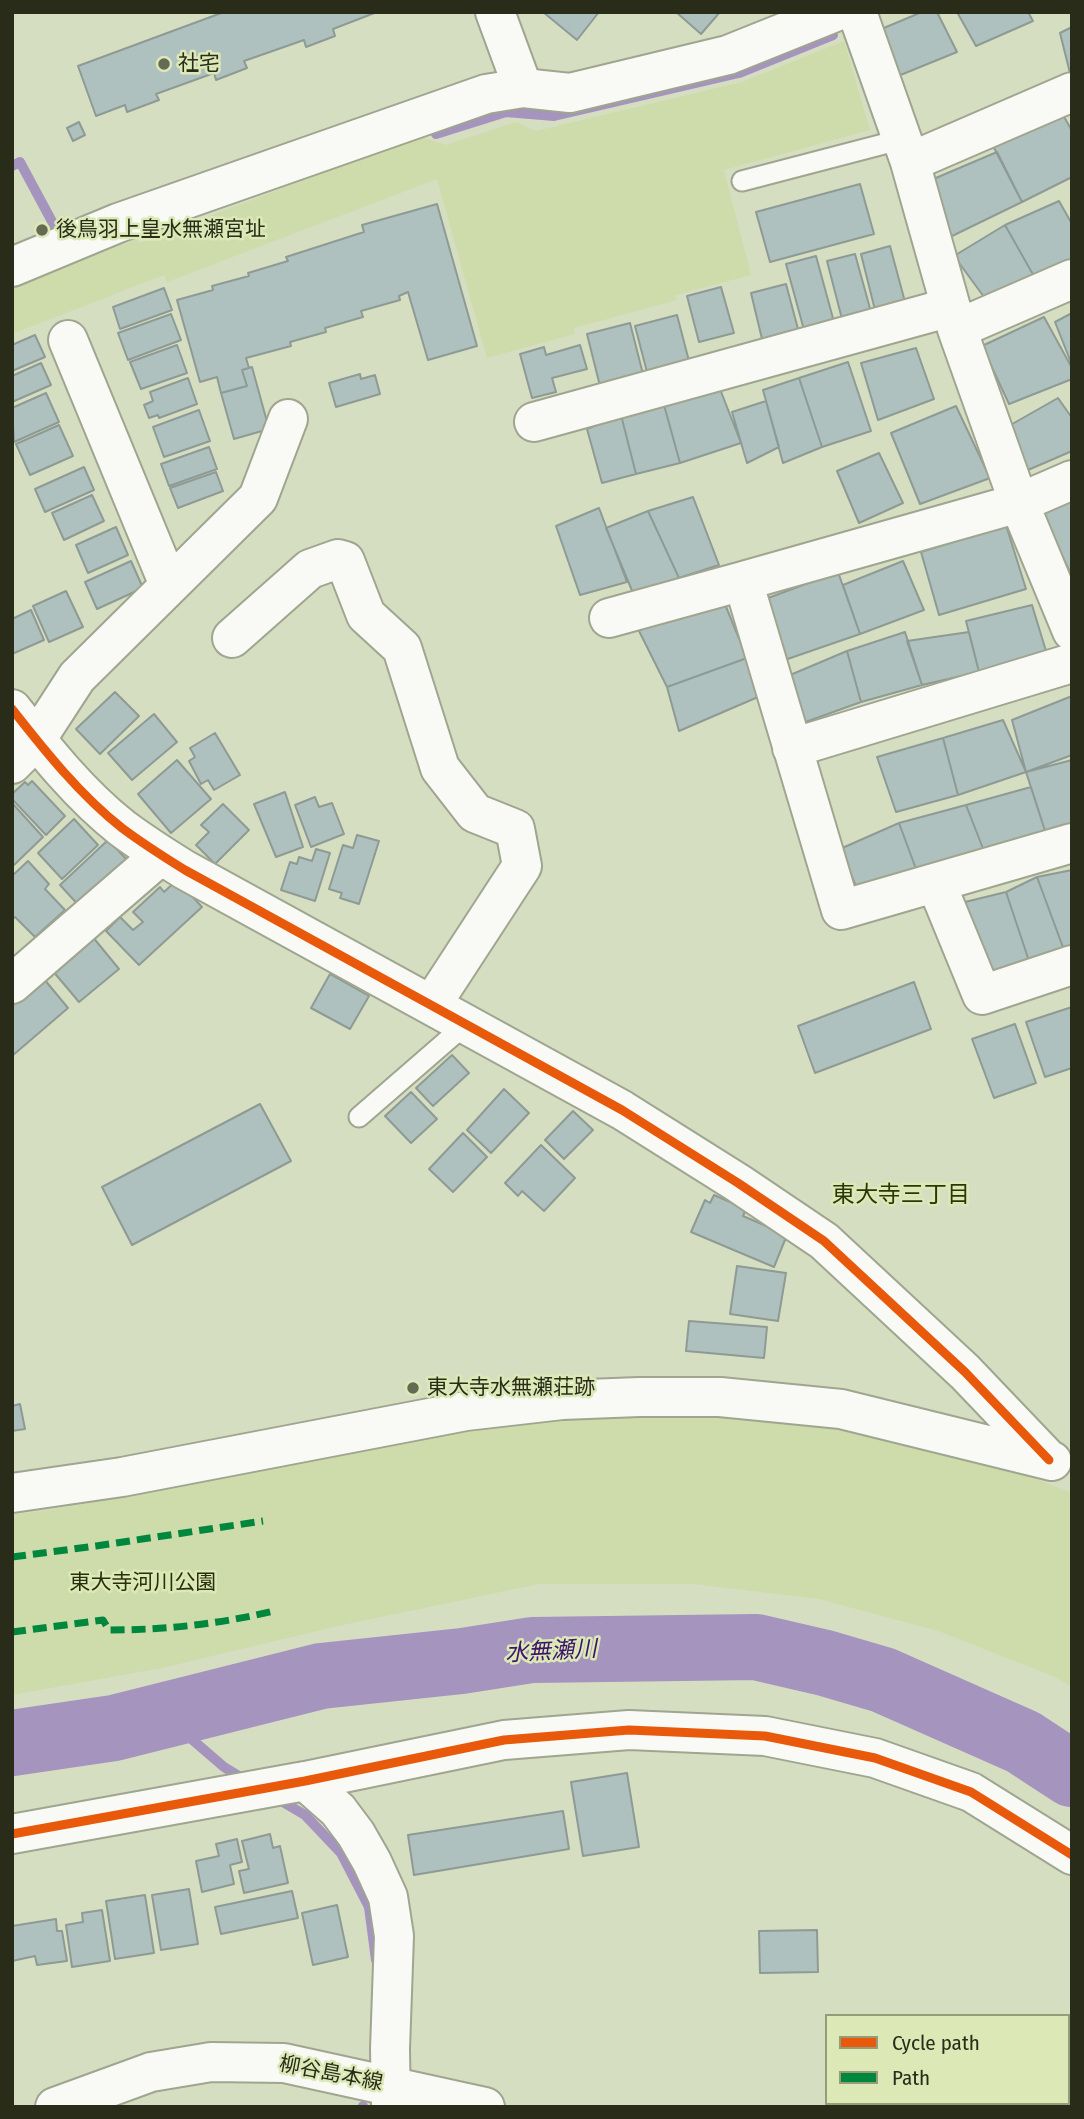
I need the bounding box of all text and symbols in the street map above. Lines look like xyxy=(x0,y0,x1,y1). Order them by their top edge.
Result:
place label: 社宅 xyxy=(178,51,220,77)
marker: 社宅 xyxy=(156,56,172,72)
place label: 後鳥羽上皇水無瀬宮址 xyxy=(56,217,266,243)
marker: 後鳥羽上皇水無瀬宮址 xyxy=(34,222,50,238)
district label: 東大寺三丁目 xyxy=(832,1182,970,1210)
place label: 東大寺水無瀬荘跡 xyxy=(427,1375,595,1401)
marker: 東大寺水無瀬荘跡 xyxy=(405,1380,421,1396)
park label: 東大寺河川公園 xyxy=(70,1570,216,1596)
water label: 水無瀬川 xyxy=(504,1636,598,1668)
legend xyxy=(825,2014,1070,2105)
text: Cycle path xyxy=(892,2030,980,2056)
street label: 柳谷島本線 xyxy=(277,2052,385,2096)
text: Path xyxy=(892,2065,930,2091)

